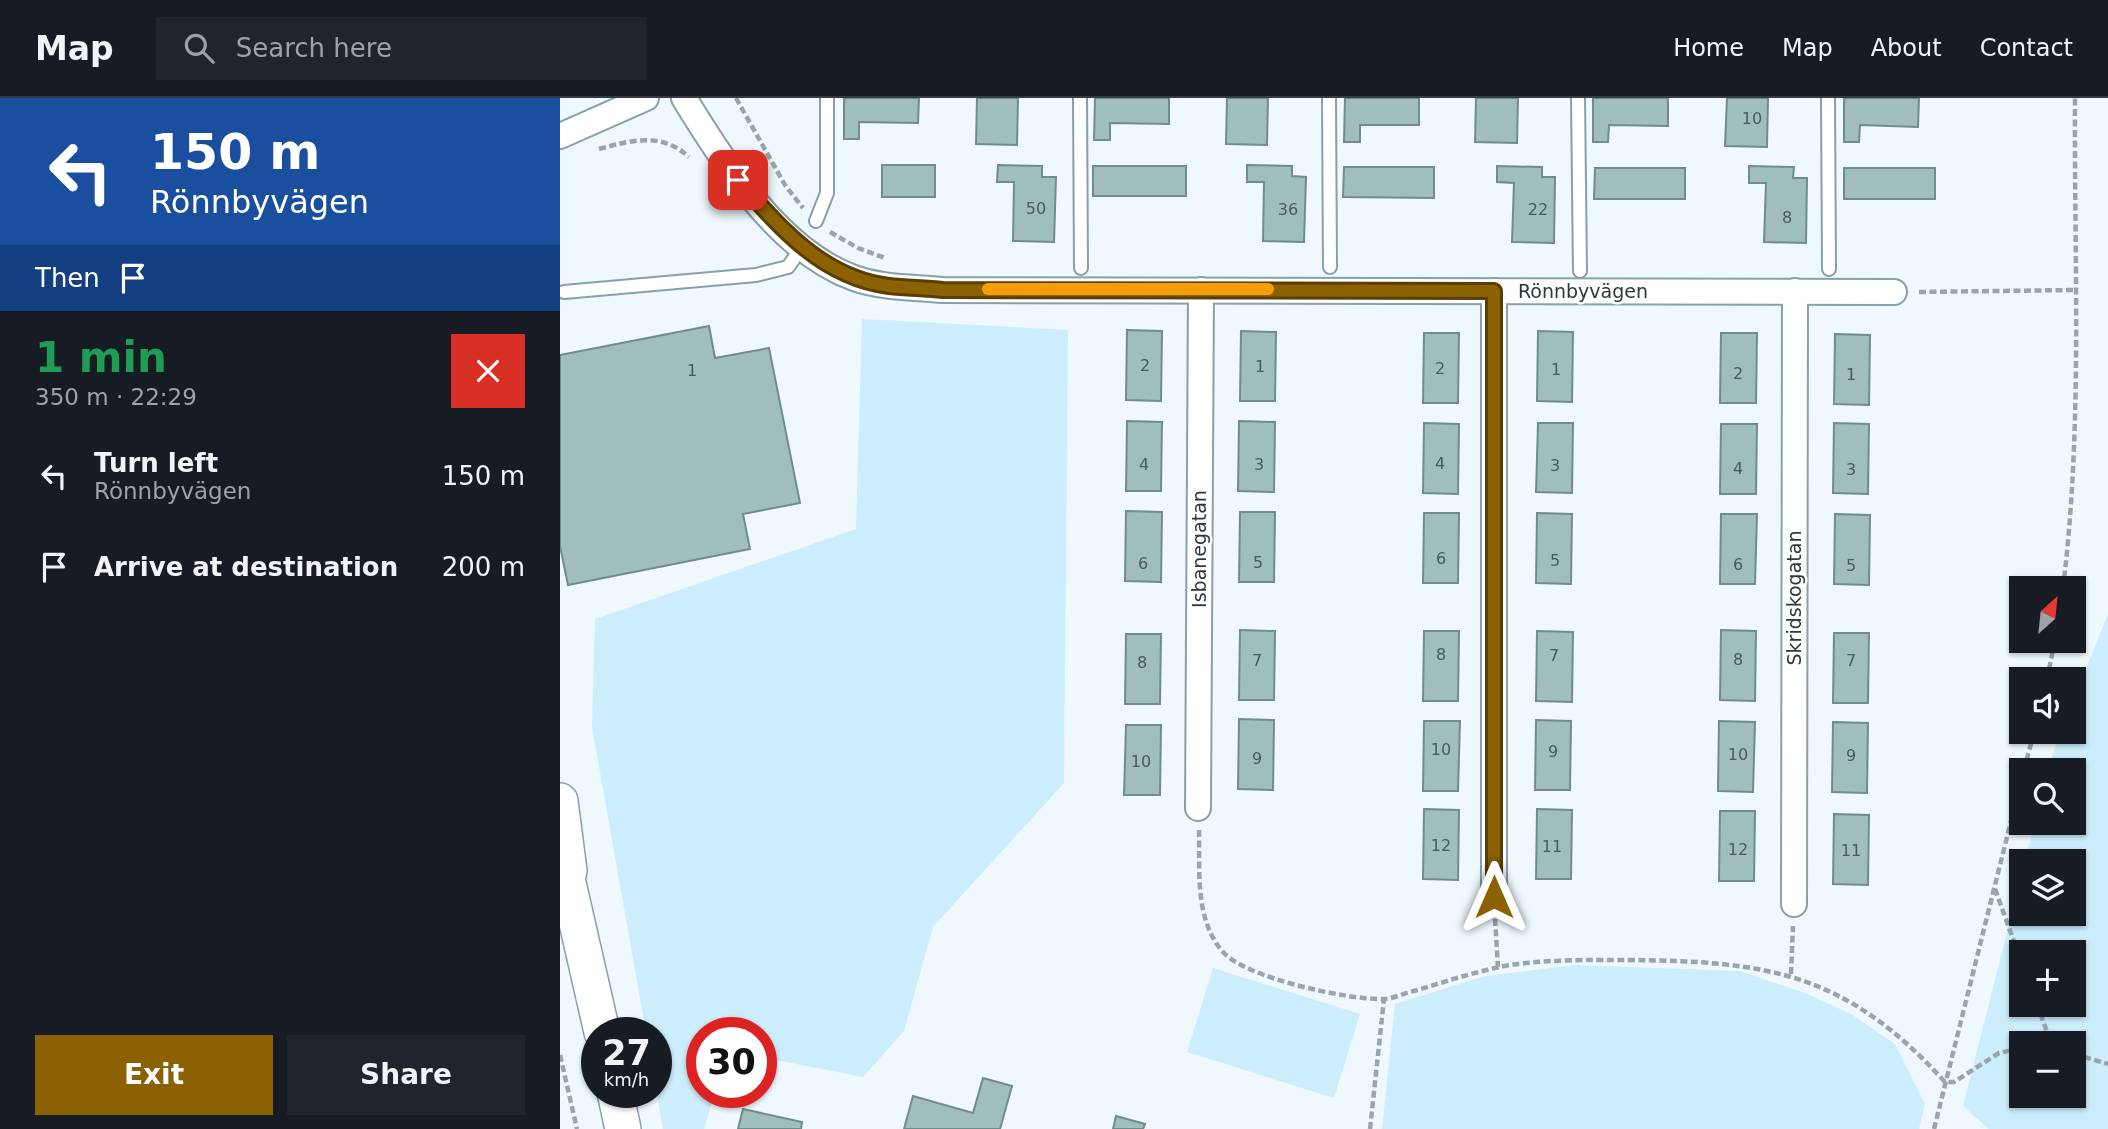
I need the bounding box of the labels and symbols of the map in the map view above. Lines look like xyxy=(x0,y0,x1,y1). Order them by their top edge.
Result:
house number: 10 xyxy=(1742,109,1762,128)
pin xyxy=(708,150,768,210)
house number: 50 xyxy=(1026,199,1046,218)
house number: 36 xyxy=(1278,200,1298,219)
house number: 22 xyxy=(1528,200,1548,219)
house number: 8 xyxy=(1782,208,1792,227)
street label: Rönnbyvägen xyxy=(1518,280,1648,302)
house number: 2 xyxy=(1140,356,1150,375)
house number: 1 xyxy=(1255,357,1265,376)
house number: 2 xyxy=(1435,359,1445,378)
house number: 1 xyxy=(1551,360,1561,379)
house number: 1 xyxy=(687,361,697,380)
house number: 2 xyxy=(1733,364,1743,383)
house number: 1 xyxy=(1846,365,1856,384)
house number: 4 xyxy=(1435,454,1445,473)
house number: 4 xyxy=(1139,455,1149,474)
house number: 3 xyxy=(1254,455,1264,474)
house number: 3 xyxy=(1550,456,1560,475)
house number: 4 xyxy=(1733,459,1743,478)
house number: 3 xyxy=(1846,460,1856,479)
street label: Isbanegatan xyxy=(1188,490,1210,608)
street label: Skridskogatan xyxy=(1783,531,1805,665)
house number: 6 xyxy=(1436,549,1446,568)
house number: 5 xyxy=(1550,551,1560,570)
house number: 5 xyxy=(1253,553,1263,572)
house number: 6 xyxy=(1138,554,1148,573)
house number: 6 xyxy=(1733,555,1743,574)
house number: 5 xyxy=(1846,556,1856,575)
north arrow xyxy=(2009,576,2086,653)
house number: 8 xyxy=(1436,645,1446,664)
house number: 7 xyxy=(1549,646,1559,665)
house number: 8 xyxy=(1733,650,1743,669)
house number: 7 xyxy=(1252,651,1262,670)
house number: 7 xyxy=(1846,651,1856,670)
house number: 8 xyxy=(1137,653,1147,672)
house number: 10 xyxy=(1431,740,1451,759)
house number: 9 xyxy=(1548,742,1558,761)
house number: 10 xyxy=(1728,745,1748,764)
house number: 9 xyxy=(1846,746,1856,765)
house number: 9 xyxy=(1252,749,1262,768)
house number: 10 xyxy=(1131,752,1151,771)
house number: 12 xyxy=(1431,836,1451,855)
house number: 11 xyxy=(1542,837,1562,856)
house number: 12 xyxy=(1728,840,1748,859)
house number: 11 xyxy=(1841,841,1861,860)
position arrow xyxy=(1457,860,1531,934)
speed limit sign: 30 xyxy=(686,1017,777,1108)

